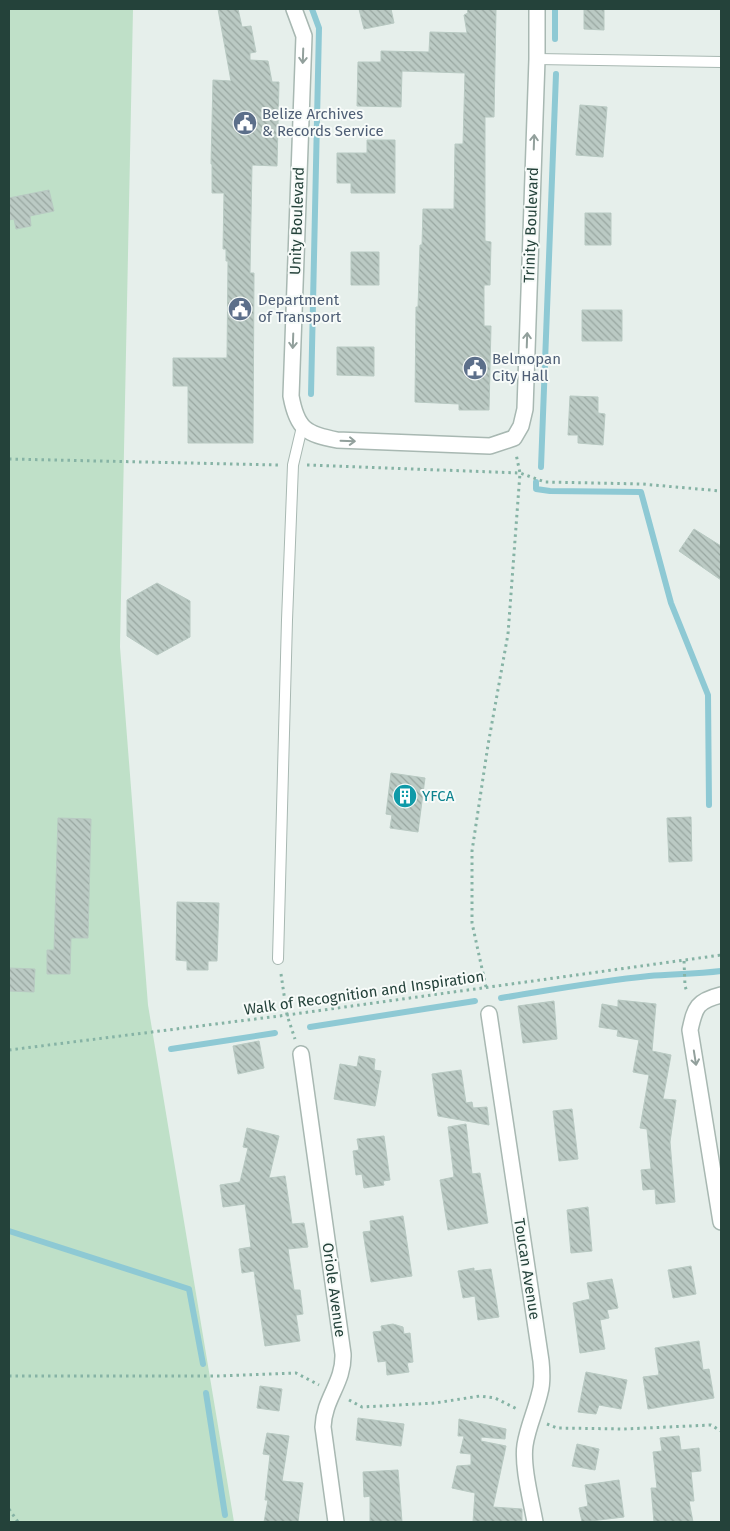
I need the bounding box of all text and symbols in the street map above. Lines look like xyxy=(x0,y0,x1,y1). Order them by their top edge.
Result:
one-way arrow xyxy=(298,48,308,64)
place label: Belize Archives & Records Service xyxy=(262,105,384,140)
public building icon: Belize Archives & Records Service xyxy=(232,110,258,136)
one-way arrow xyxy=(529,135,539,151)
street label: Unity Boulevard xyxy=(286,167,308,275)
street label: Trinity Boulevard xyxy=(520,167,542,283)
place label: Department of Transport xyxy=(258,291,342,326)
public building icon: Department of Transport xyxy=(227,296,253,322)
one-way arrow xyxy=(289,332,298,348)
one-way arrow xyxy=(522,332,532,348)
place label: Belmopan City Hall xyxy=(492,350,561,385)
public building icon: Belmopan City Hall xyxy=(462,355,488,381)
one-way arrow xyxy=(340,436,356,445)
building icon: YFCA xyxy=(392,783,418,809)
place label: YFCA xyxy=(422,787,455,805)
street label: Walk of Recognition and Inspiration xyxy=(243,967,485,1019)
one-way arrow xyxy=(690,1050,700,1066)
street label: Toucan Avenue xyxy=(510,1217,544,1321)
street label: Oriole Avenue xyxy=(318,1242,350,1338)

